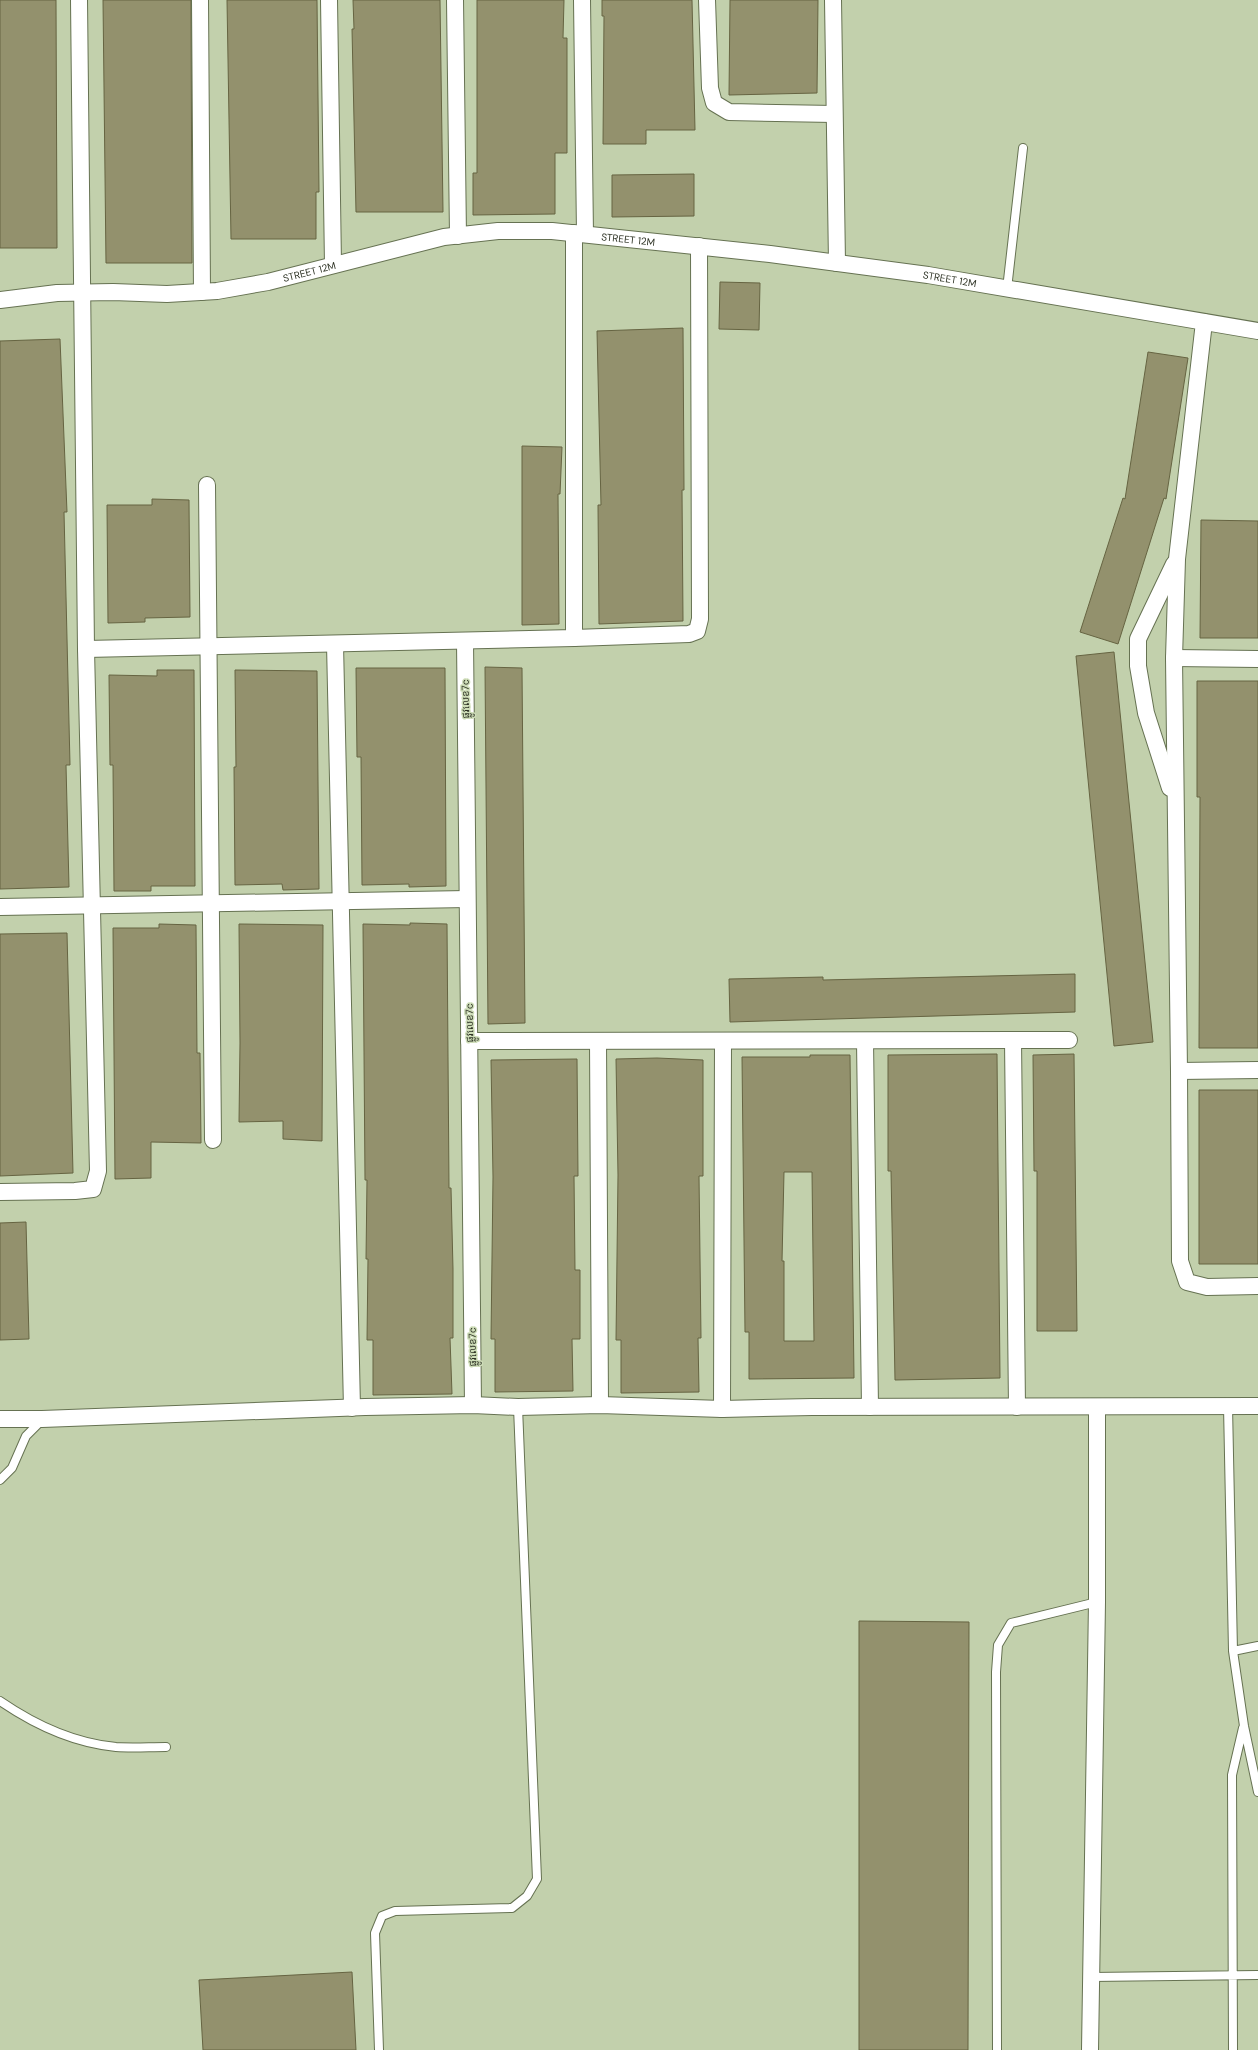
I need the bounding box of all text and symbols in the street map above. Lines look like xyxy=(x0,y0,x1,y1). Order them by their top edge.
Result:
street label: STREET 12M xyxy=(601,230,656,249)
street label: STREET 12M xyxy=(282,259,337,285)
street label: STREET 12M xyxy=(922,268,977,290)
street label: ផ្លូវលេខ7c xyxy=(459,679,475,719)
street label: ផ្លូវលេខ7c xyxy=(463,1003,479,1043)
street label: ផ្លូវលេខ7c xyxy=(466,1327,482,1367)

